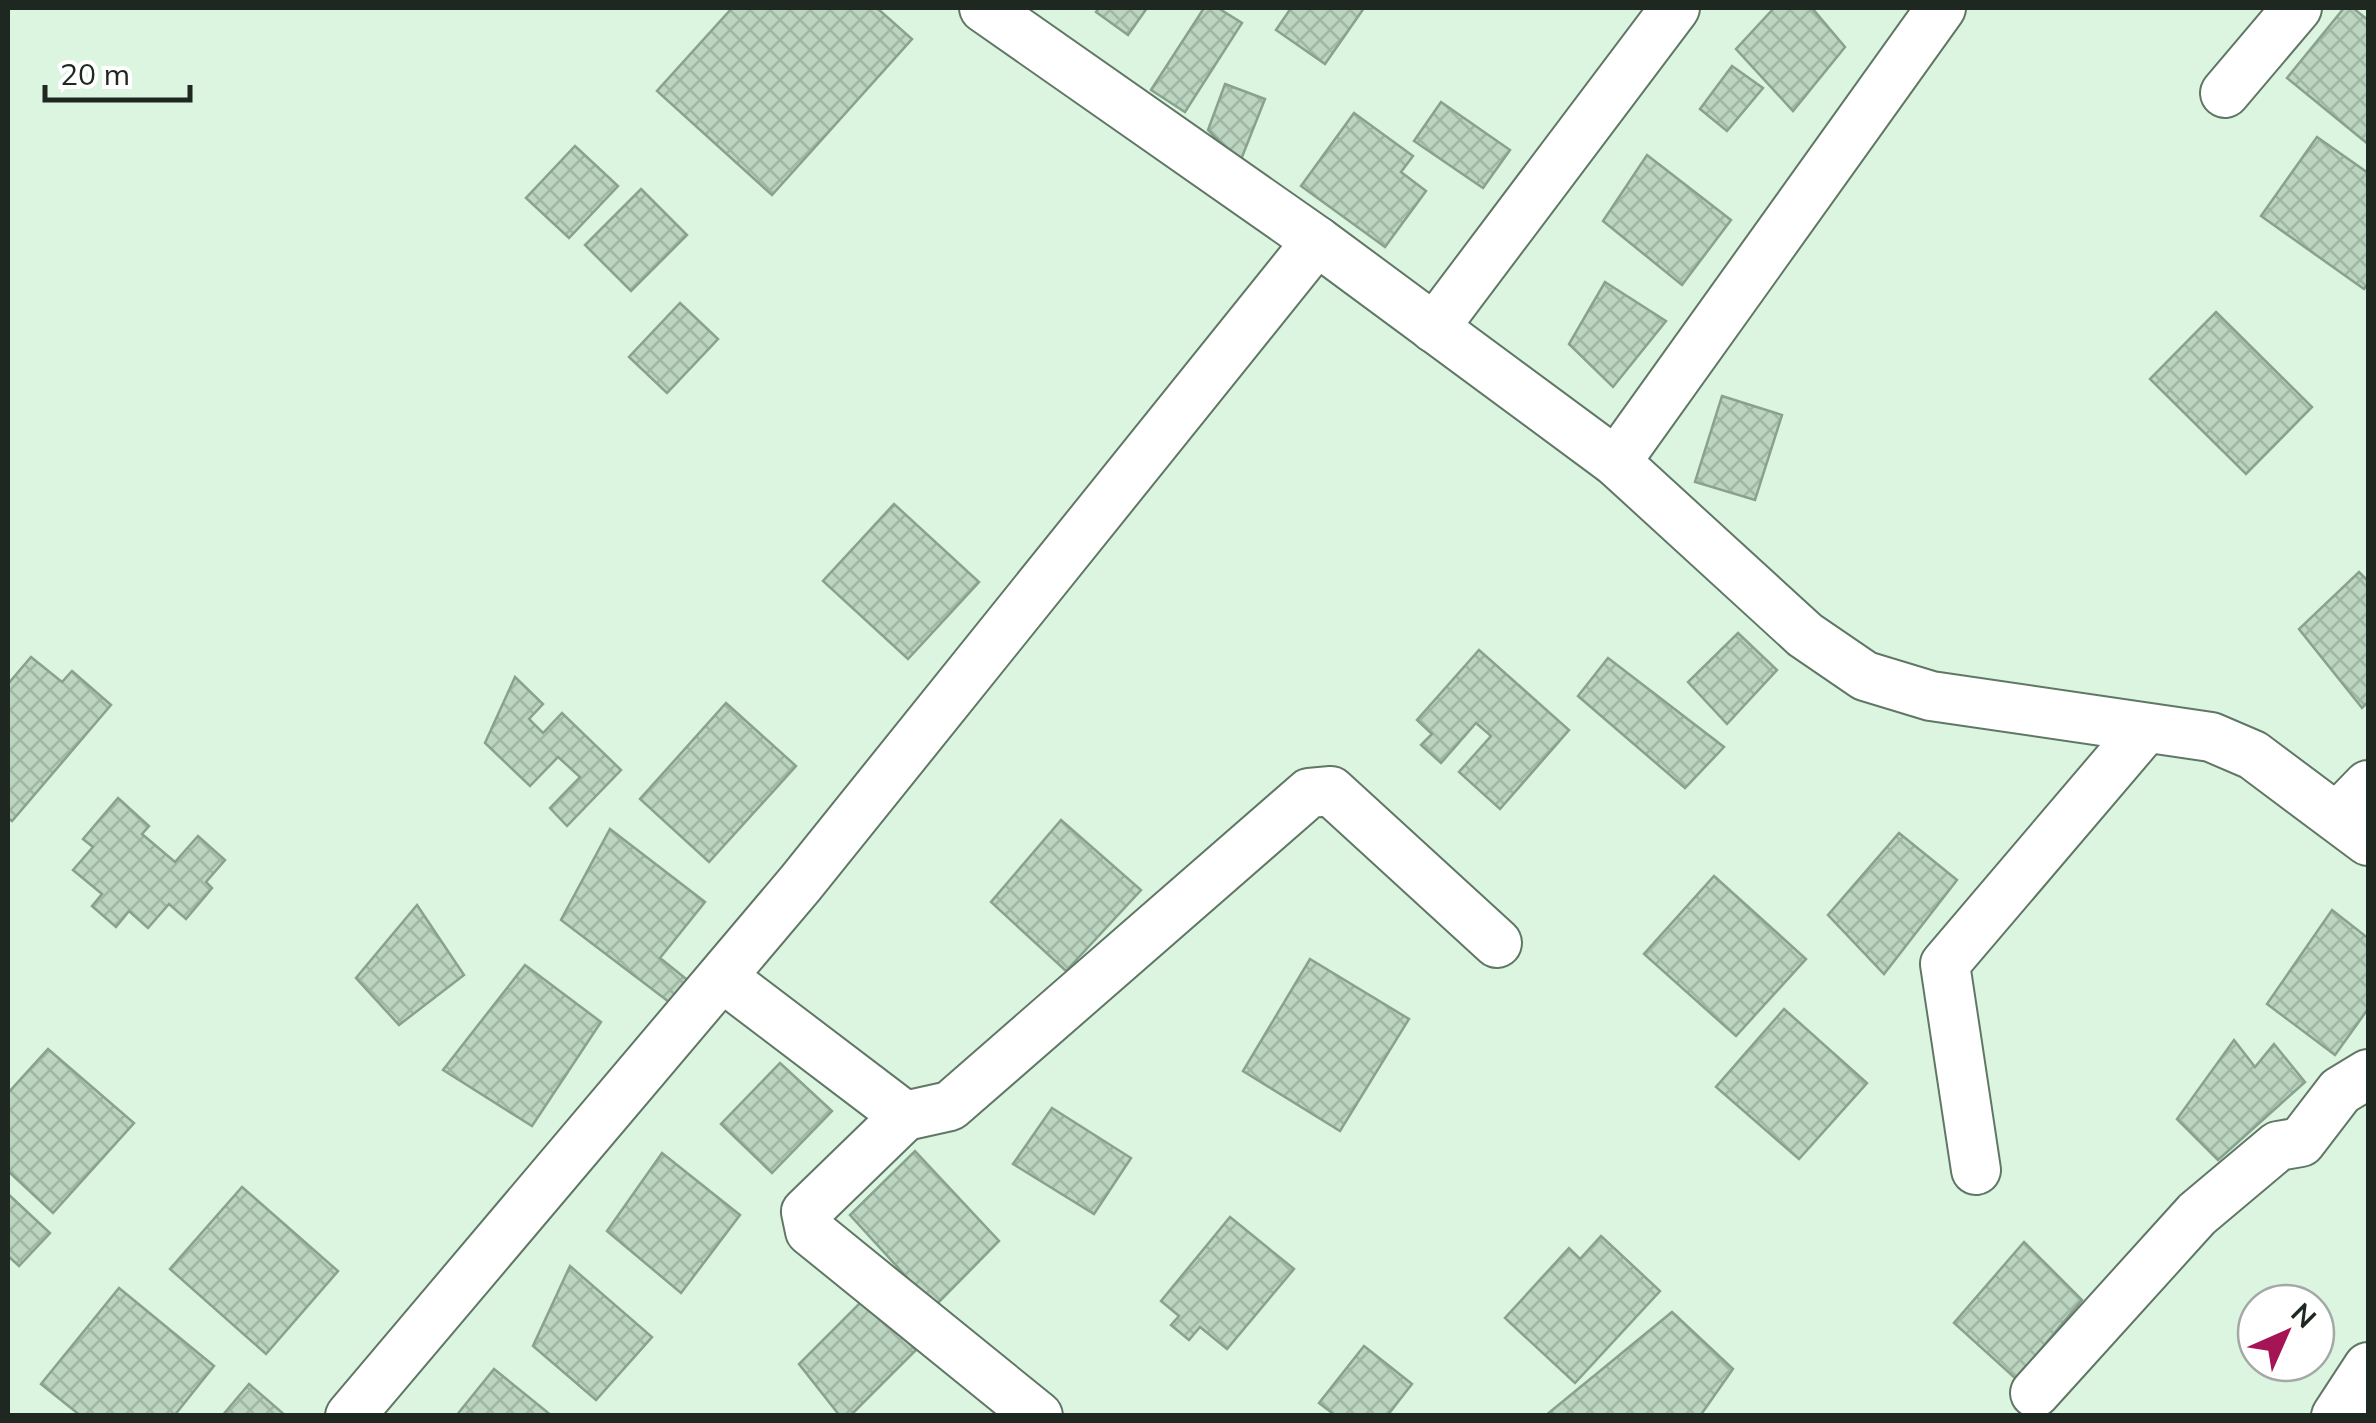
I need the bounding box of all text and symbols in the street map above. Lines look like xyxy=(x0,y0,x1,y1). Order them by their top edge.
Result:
scale bar xyxy=(45,40,190,102)
text: 20 m xyxy=(60,55,130,93)
north arrow xyxy=(2236,1283,2336,1383)
text: N xyxy=(2284,1295,2324,1335)

